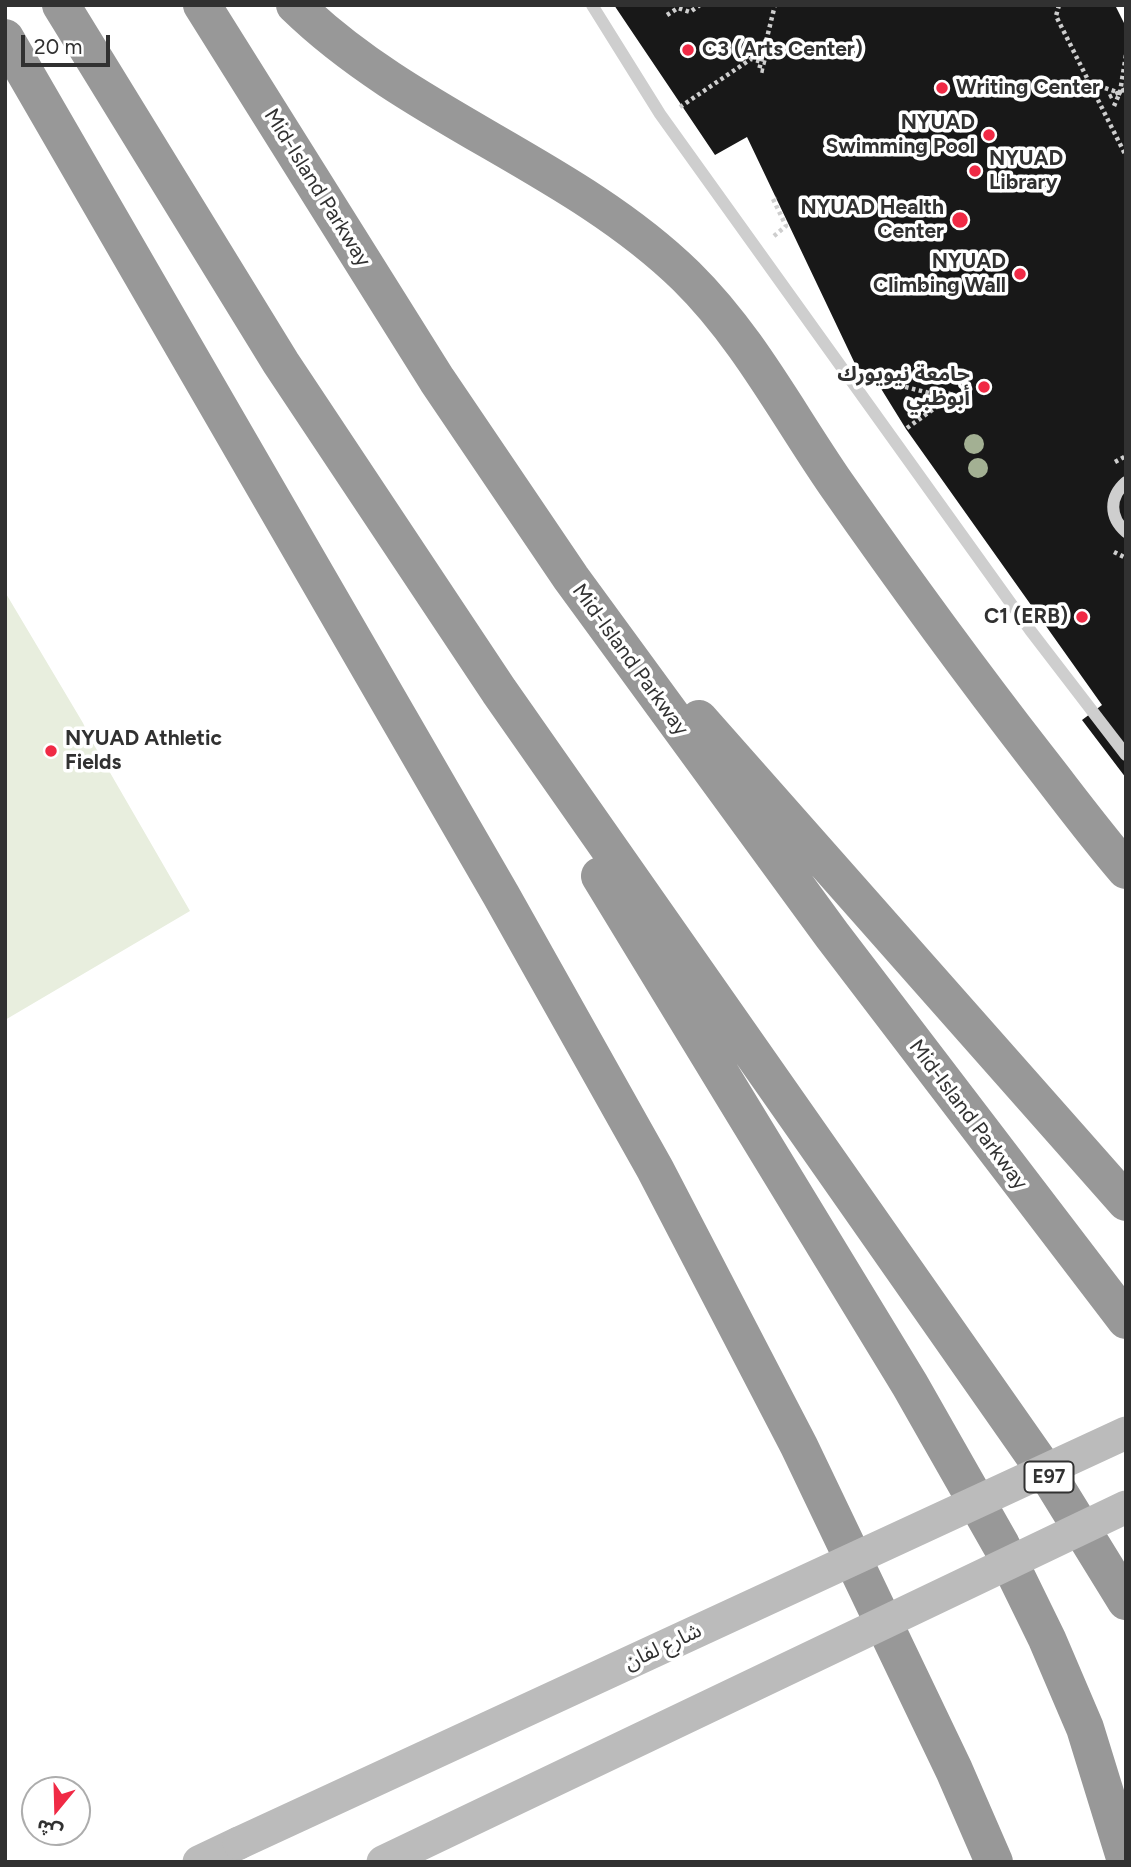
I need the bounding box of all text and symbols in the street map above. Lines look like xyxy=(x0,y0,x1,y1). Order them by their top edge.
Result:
scale bar xyxy=(24,21,114,65)
text: 20 m xyxy=(34,34,82,59)
place label: C3 (Arts Center) xyxy=(702,37,863,63)
marker: C3 (Arts Center) xyxy=(680,42,696,58)
place label: Writing Center xyxy=(956,75,1100,101)
marker: Writing Center xyxy=(934,80,950,96)
street label: Mid-Island Parkway xyxy=(258,104,376,272)
place label: NYUAD Swimming Pool xyxy=(826,110,975,160)
marker: NYUAD Swimming Pool xyxy=(981,127,997,143)
place label: NYUAD Library xyxy=(989,146,1063,196)
marker: NYUAD Library xyxy=(967,163,983,179)
place label: NYUAD Health Center xyxy=(801,195,944,245)
marker: NYUAD Health Center xyxy=(950,210,970,230)
place label: NYUAD Climbing Wall xyxy=(873,249,1006,299)
marker: NYUAD Climbing Wall xyxy=(1012,266,1028,282)
place label: جامعة نيويورك أبوظبي xyxy=(837,362,970,412)
marker: جامعة نيويورك أبوظبي xyxy=(976,379,992,395)
street label: Mid-Island Parkway xyxy=(566,579,694,741)
place label: C1 (ERB) xyxy=(984,604,1068,630)
marker: C1 (ERB) xyxy=(1074,609,1090,625)
place label: NYUAD Athletic Fields xyxy=(65,726,222,776)
marker: NYUAD Athletic Fields xyxy=(43,743,59,759)
street label: Mid-Island Parkway xyxy=(903,1035,1033,1195)
road number: E97 xyxy=(1024,1462,1074,1492)
street label: شارع لفان xyxy=(620,1618,706,1676)
north arrow xyxy=(21,1776,91,1846)
text: ش xyxy=(34,1814,66,1845)

